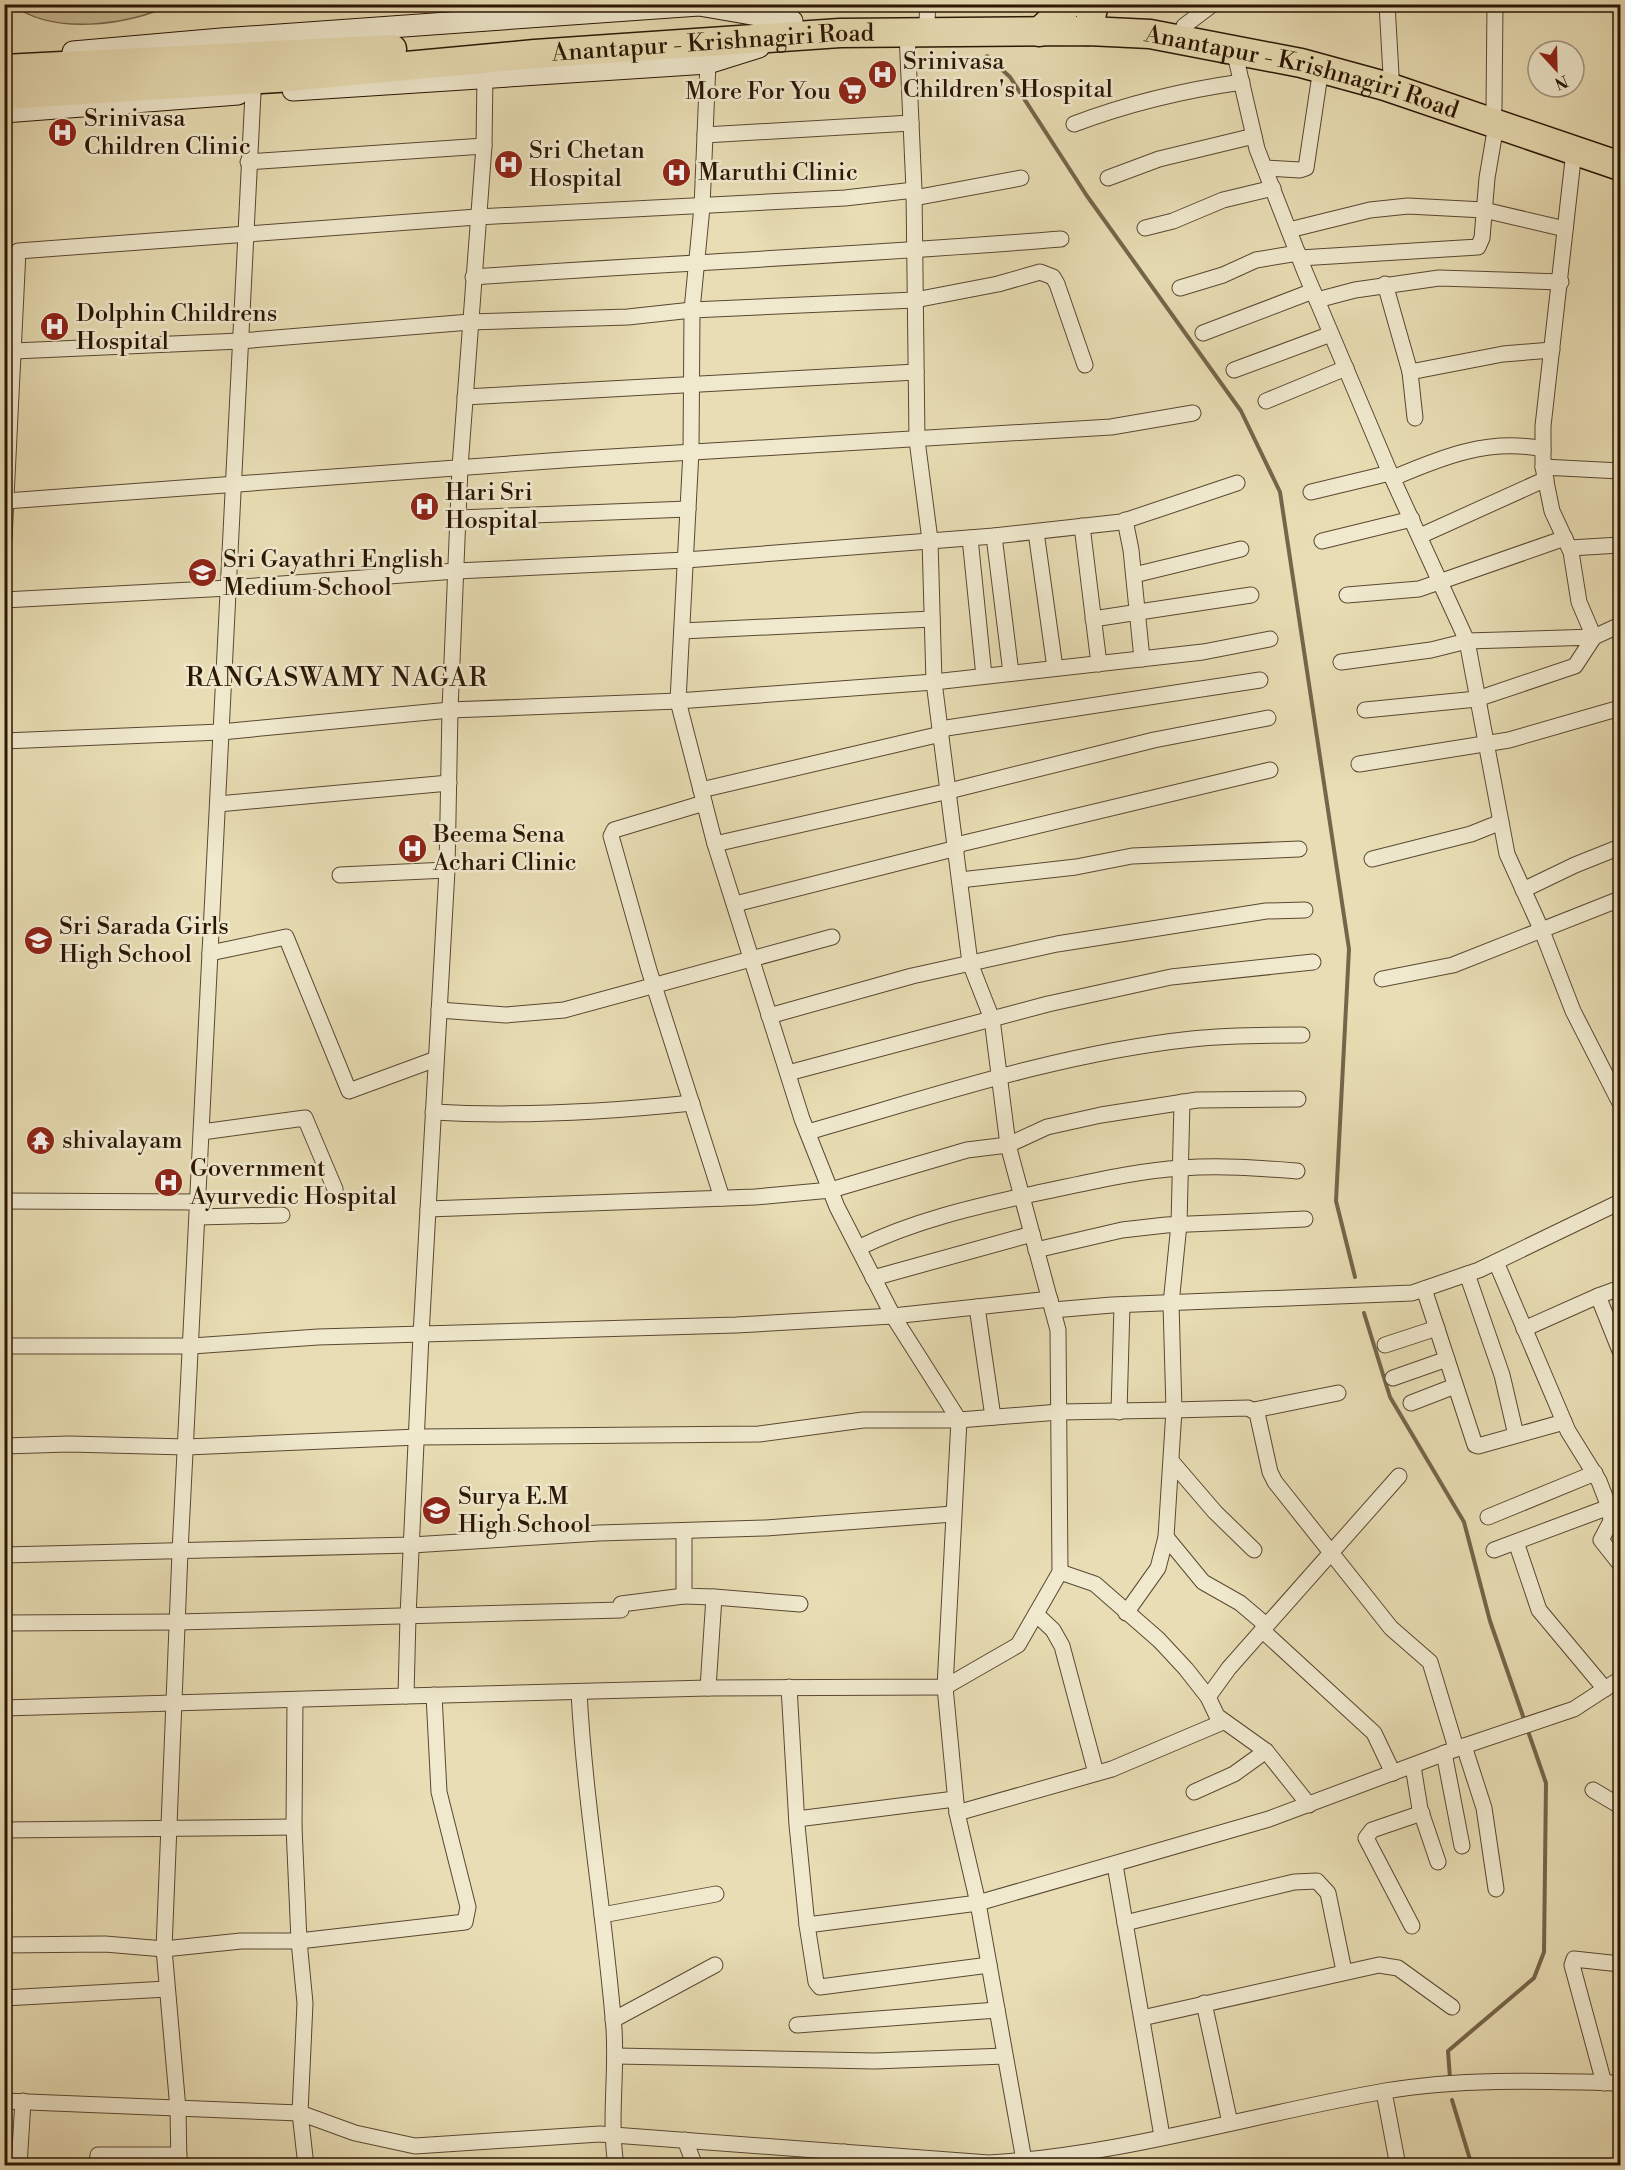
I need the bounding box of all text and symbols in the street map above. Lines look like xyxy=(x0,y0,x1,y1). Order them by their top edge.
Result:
street label: Anantapur - Krishnagiri Road xyxy=(550,19,875,69)
street label: Anantapur - Krishnagiri Road xyxy=(1141,19,1463,126)
north arrow xyxy=(1526,39,1586,99)
place label: Srinivasa Children's Hospital xyxy=(903,47,1113,105)
hospital icon: Srinivasa Children's Hospital xyxy=(866,59,898,91)
text: N xyxy=(1551,70,1571,94)
supermarket icon: More For You xyxy=(836,75,868,107)
place label: More For You xyxy=(685,77,831,107)
place label: Srinivasa Children Clinic xyxy=(84,104,251,162)
hospital icon: Srinivasa Children Clinic xyxy=(47,116,79,148)
place label: Sri Chetan Hospital xyxy=(529,136,645,194)
hospital icon: Sri Chetan Hospital xyxy=(492,148,524,180)
hospital icon: Maruthi Clinic xyxy=(661,156,693,188)
place label: Maruthi Clinic xyxy=(698,158,858,188)
place label: Dolphin Childrens Hospital xyxy=(76,299,277,357)
hospital icon: Dolphin Childrens Hospital xyxy=(39,311,71,343)
place label: Hari Sri Hospital xyxy=(445,478,538,536)
hospital icon: Hari Sri Hospital xyxy=(408,490,440,522)
place label: Sri Gayathri English Medium School xyxy=(223,545,444,603)
school or university icon: Sri Gayathri English Medium School xyxy=(186,557,218,589)
district label: RANGASWAMY NAGAR xyxy=(186,662,488,694)
place label: Beema Sena Achari Clinic xyxy=(432,820,577,878)
hospital icon: Beema Sena Achari Clinic xyxy=(396,832,428,864)
place label: Sri Sarada Girls High School xyxy=(59,912,229,970)
school or university icon: Sri Sarada Girls High School xyxy=(22,924,54,956)
temple icon: shivalayam xyxy=(25,1124,57,1156)
place label: shivalayam xyxy=(62,1126,183,1156)
place label: Government Ayurvedic Hospital xyxy=(189,1154,397,1212)
hospital icon: Government Ayurvedic Hospital xyxy=(153,1166,185,1198)
place label: Surya E.M High School xyxy=(458,1482,591,1540)
school or university icon: Surya E.M High School xyxy=(421,1494,453,1526)

